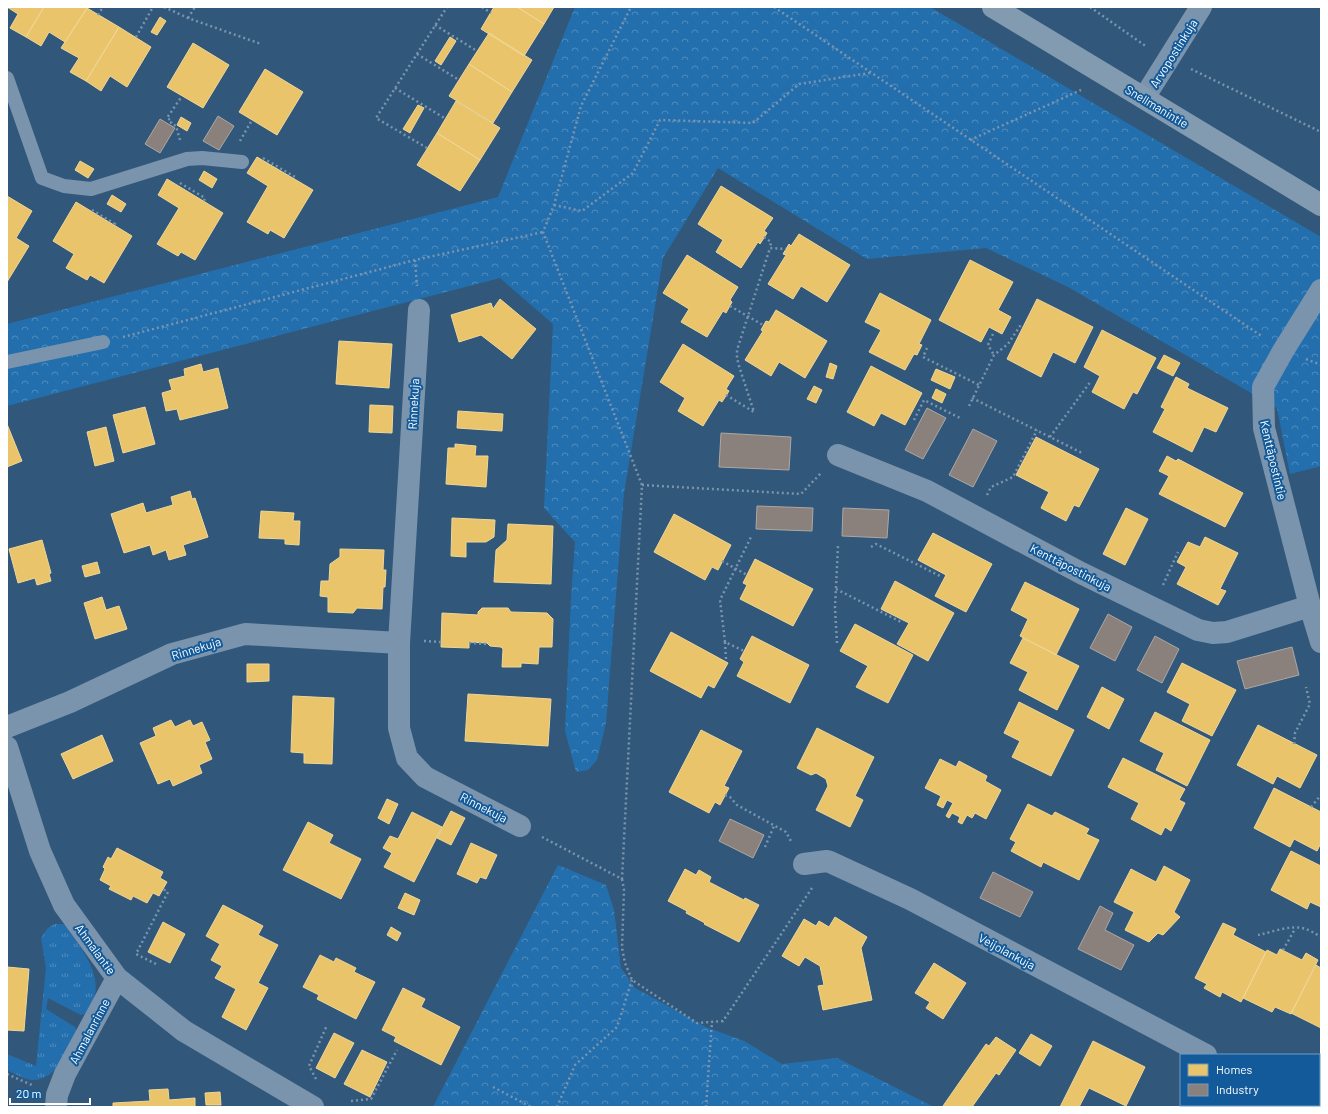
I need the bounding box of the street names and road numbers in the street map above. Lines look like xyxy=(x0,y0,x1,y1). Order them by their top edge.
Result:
street label: Arvopostinkuja xyxy=(1146,16,1200,90)
street label: Snellmanintie xyxy=(1123,82,1191,130)
street label: Rinnekuja xyxy=(405,378,421,430)
street label: Kenttäpostintie xyxy=(1258,419,1290,501)
street label: Kenttäpostinkuja xyxy=(1028,541,1114,593)
street label: Rinnekuja xyxy=(169,634,223,662)
street label: Rinnekuja xyxy=(458,789,510,825)
street label: Ahmalantie xyxy=(73,921,119,977)
street label: Veijolankuja xyxy=(976,930,1038,972)
street label: Ahmalanrinne xyxy=(66,996,112,1066)

